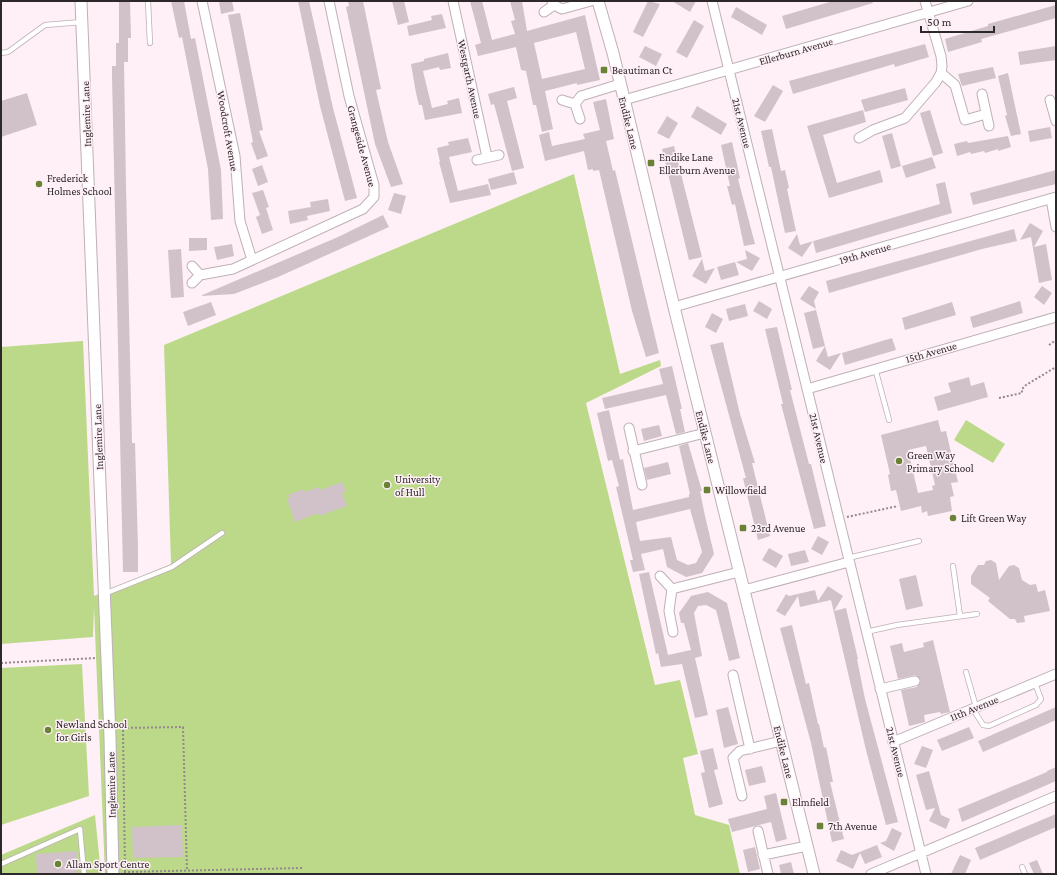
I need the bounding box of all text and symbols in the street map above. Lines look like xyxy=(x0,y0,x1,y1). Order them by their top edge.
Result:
scale bar xyxy=(921,8,994,34)
text: 50 m xyxy=(927,15,952,29)
street label: Ellerburn Avenue xyxy=(758,35,834,67)
street label: Westgarth Avenue xyxy=(455,38,484,120)
place label: Beautiman Ct xyxy=(612,64,673,76)
marker: Beautiman Ct xyxy=(599,65,609,75)
street label: Inglemire Lane xyxy=(79,81,94,147)
street label: Woodcroft Avenue xyxy=(215,90,241,172)
street label: Endike Lane xyxy=(617,95,641,151)
street label: 21st Avenue xyxy=(730,97,754,150)
street label: Grangeside Avenue xyxy=(344,104,379,189)
place label: Endike Lane Ellerburn Avenue xyxy=(659,151,735,176)
marker: Endike Lane Ellerburn Avenue xyxy=(646,158,656,168)
place label: Frederick Holmes School xyxy=(47,172,112,197)
marker: Frederick Holmes School xyxy=(34,179,44,189)
street label: 19th Avenue xyxy=(838,240,892,266)
street label: 15th Avenue xyxy=(904,339,958,365)
street label: Inglemire Lane xyxy=(91,404,106,470)
street label: Endike Lane xyxy=(694,409,718,465)
street label: 21st Avenue xyxy=(807,412,831,465)
place label: Green Way Primary School xyxy=(907,449,974,475)
marker: Green Way Primary School xyxy=(894,456,904,466)
place label: University of Hull xyxy=(395,473,441,498)
marker: University of Hull xyxy=(382,480,392,490)
place label: Willowfield xyxy=(715,484,767,496)
marker: Willowfield xyxy=(702,485,712,495)
place label: Lift Green Way xyxy=(961,512,1027,525)
marker: Lift Green Way xyxy=(948,513,958,523)
place label: 23rd Avenue xyxy=(751,522,806,534)
marker: 23rd Avenue xyxy=(738,523,748,533)
street label: 11th Avenue xyxy=(948,693,1000,723)
place label: Newland School for Girls xyxy=(56,718,127,743)
street label: Endike Lane xyxy=(772,724,796,780)
marker: Newland School for Girls xyxy=(43,725,53,735)
street label: 21st Avenue xyxy=(884,726,908,779)
street label: Inglemire Lane xyxy=(104,752,119,818)
place label: Elmfield xyxy=(792,796,829,808)
marker: Elmfield xyxy=(779,797,789,807)
place label: 7th Avenue xyxy=(828,820,877,832)
marker: 7th Avenue xyxy=(815,821,825,831)
place label: Allam Sport Centre xyxy=(66,858,150,871)
marker: Allam Sport Centre xyxy=(53,859,63,869)

